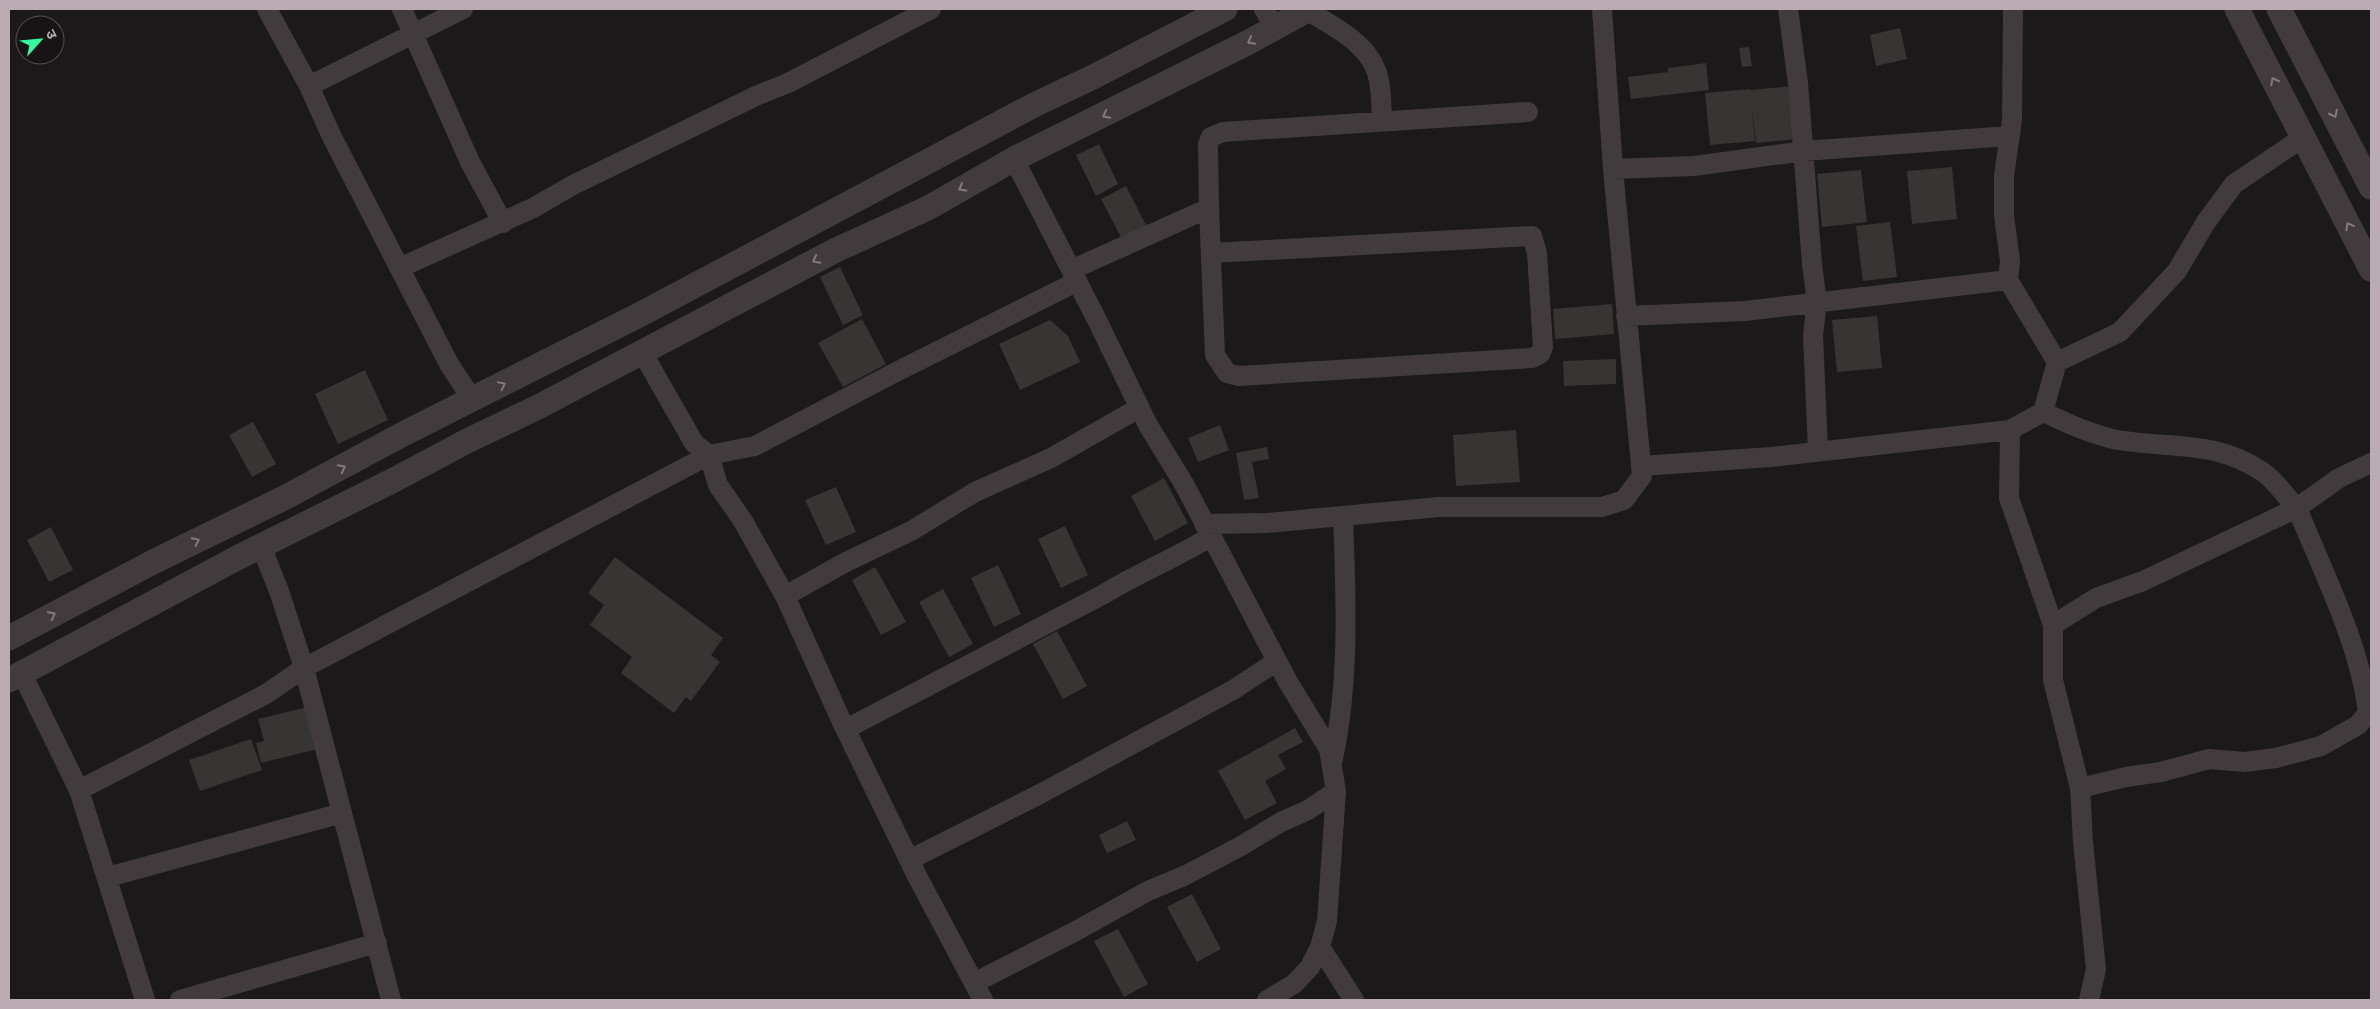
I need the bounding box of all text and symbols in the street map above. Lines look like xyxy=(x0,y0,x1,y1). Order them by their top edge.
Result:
north arrow xyxy=(15,15,65,65)
text: उ xyxy=(42,27,61,43)
one-way arrow xyxy=(1247,35,1256,45)
one-way arrow xyxy=(2270,78,2280,87)
one-way arrow xyxy=(1103,109,1112,119)
one-way arrow xyxy=(2328,109,2338,118)
one-way arrow xyxy=(958,182,967,192)
one-way arrow xyxy=(2345,222,2355,231)
one-way arrow xyxy=(812,254,821,264)
one-way arrow xyxy=(497,381,506,392)
one-way arrow xyxy=(336,464,345,474)
one-way arrow xyxy=(191,536,200,547)
one-way arrow xyxy=(47,611,56,621)

